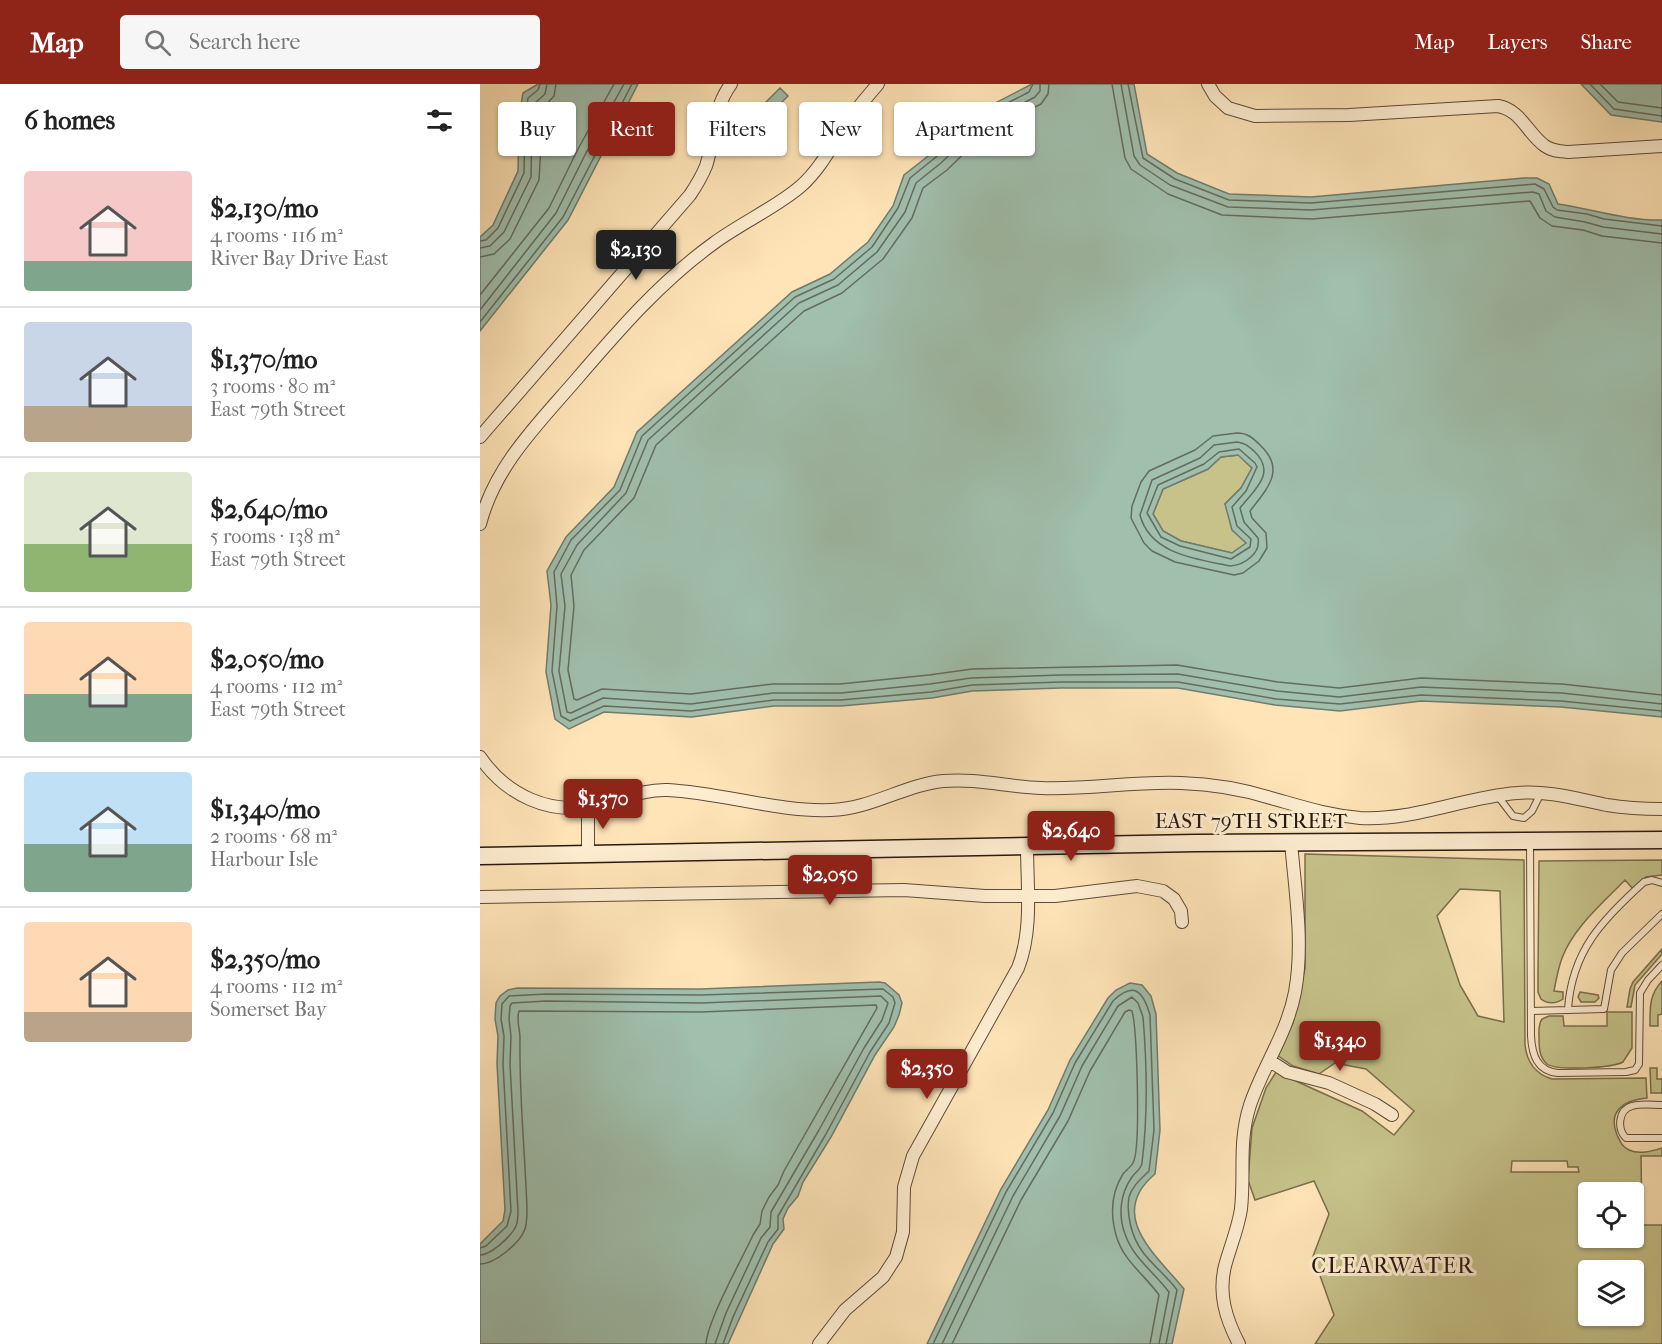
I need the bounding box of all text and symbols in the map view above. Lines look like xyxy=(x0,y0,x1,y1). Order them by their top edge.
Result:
search box xyxy=(120,15,540,69)
text: Map xyxy=(30,26,84,59)
icon: search xyxy=(141,26,174,59)
text: Search here xyxy=(189,29,300,55)
text: Map xyxy=(1414,30,1455,54)
text: Layers xyxy=(1488,30,1547,54)
text: Share xyxy=(1580,30,1632,54)
chip: Buy xyxy=(498,102,576,156)
chip: Rent xyxy=(588,102,675,156)
chip: Filters xyxy=(687,102,787,156)
chip: New xyxy=(799,102,882,156)
chip: Apartment xyxy=(894,102,1035,156)
icon: filters xyxy=(423,104,456,137)
text: 6 homes xyxy=(24,105,115,136)
text: $2,130/mo xyxy=(210,193,318,224)
icon: home xyxy=(72,195,144,267)
text: 4 rooms · 116 m² xyxy=(210,224,343,247)
pin: $2,130 xyxy=(587,230,685,281)
text: $2,130 xyxy=(610,238,662,261)
text: River Bay Drive East xyxy=(210,247,388,270)
text: $1,370/mo xyxy=(210,344,317,375)
icon: home xyxy=(72,346,144,418)
text: 3 rooms · 80 m² xyxy=(210,375,335,398)
text: East 79th Street xyxy=(210,398,346,421)
text: $2,640/mo xyxy=(210,494,328,525)
icon: home xyxy=(72,496,144,568)
text: 5 rooms · 138 m² xyxy=(210,525,340,548)
text: East 79th Street xyxy=(210,548,346,571)
text: $2,050/mo xyxy=(210,644,324,675)
icon: home xyxy=(72,646,144,718)
text: 4 rooms · 112 m² xyxy=(210,675,342,698)
text: East 79th Street xyxy=(210,698,346,721)
pin: $1,370 xyxy=(554,779,652,830)
text: $1,370 xyxy=(578,787,629,810)
text: $1,340/mo xyxy=(210,794,320,825)
icon: home xyxy=(72,796,144,868)
street label: EAST 79TH STREET xyxy=(1155,809,1348,833)
pin: $2,640 xyxy=(1022,811,1120,862)
text: $2,640 xyxy=(1042,819,1100,842)
text: 2 rooms · 68 m² xyxy=(210,825,337,848)
text: Harbour Isle xyxy=(210,848,319,871)
pin: $2,050 xyxy=(781,855,879,906)
text: $2,050 xyxy=(802,863,858,886)
text: $2,350/mo xyxy=(210,944,320,975)
icon: home xyxy=(72,946,144,1018)
text: 4 rooms · 112 m² xyxy=(210,975,342,998)
text: Somerset Bay xyxy=(210,998,327,1021)
pin: $1,340 xyxy=(1291,1021,1389,1072)
text: $1,340 xyxy=(1313,1029,1367,1052)
pin: $2,350 xyxy=(878,1049,976,1100)
text: $2,350 xyxy=(900,1057,954,1080)
map controls xyxy=(1578,1182,1644,1326)
button: locate xyxy=(1578,1182,1644,1248)
district label: CLEARWATER xyxy=(1311,1253,1475,1279)
button: layers xyxy=(1578,1260,1644,1326)

